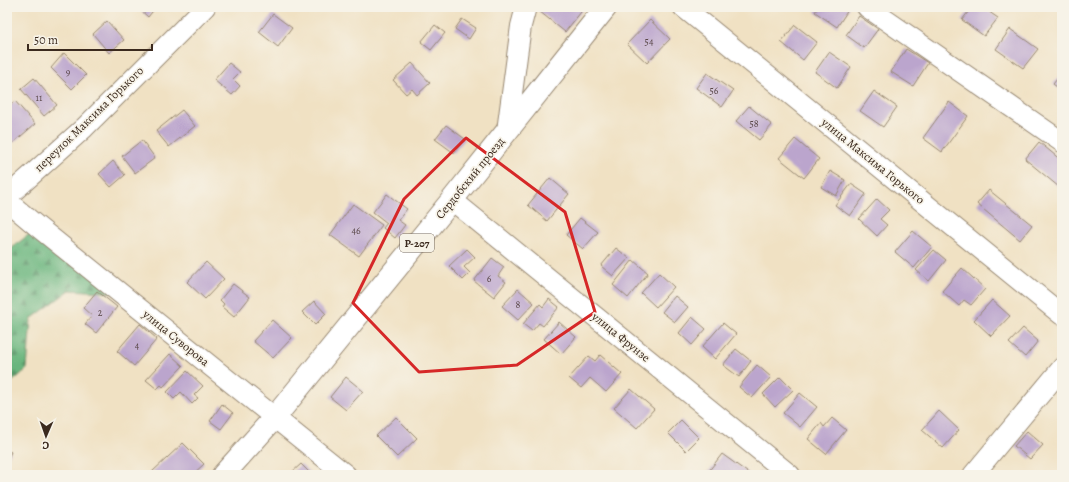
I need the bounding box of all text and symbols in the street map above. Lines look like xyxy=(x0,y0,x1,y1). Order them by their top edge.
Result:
scale bar xyxy=(28,26,152,52)
text: 50 m xyxy=(34,32,58,48)
house number: 54 xyxy=(645,35,654,48)
street label: переулок Максима Горького xyxy=(31,63,147,175)
house number: 9 xyxy=(66,65,71,78)
house number: 56 xyxy=(710,84,719,97)
house number: 11 xyxy=(36,91,43,104)
street label: улица Максима Горького xyxy=(817,114,928,208)
house number: 58 xyxy=(749,117,759,130)
street label: Сердобский проезд xyxy=(432,134,508,222)
house number: 46 xyxy=(351,224,361,237)
road number: Р-207 xyxy=(400,234,434,252)
house number: 6 xyxy=(487,272,492,285)
house number: 8 xyxy=(516,298,521,311)
house number: 2 xyxy=(98,306,103,319)
street label: улица Суворова xyxy=(139,306,213,370)
street label: улица Фрунзе xyxy=(588,308,653,365)
house number: 4 xyxy=(135,339,140,352)
north arrow xyxy=(26,416,66,456)
text: С xyxy=(42,438,49,453)

